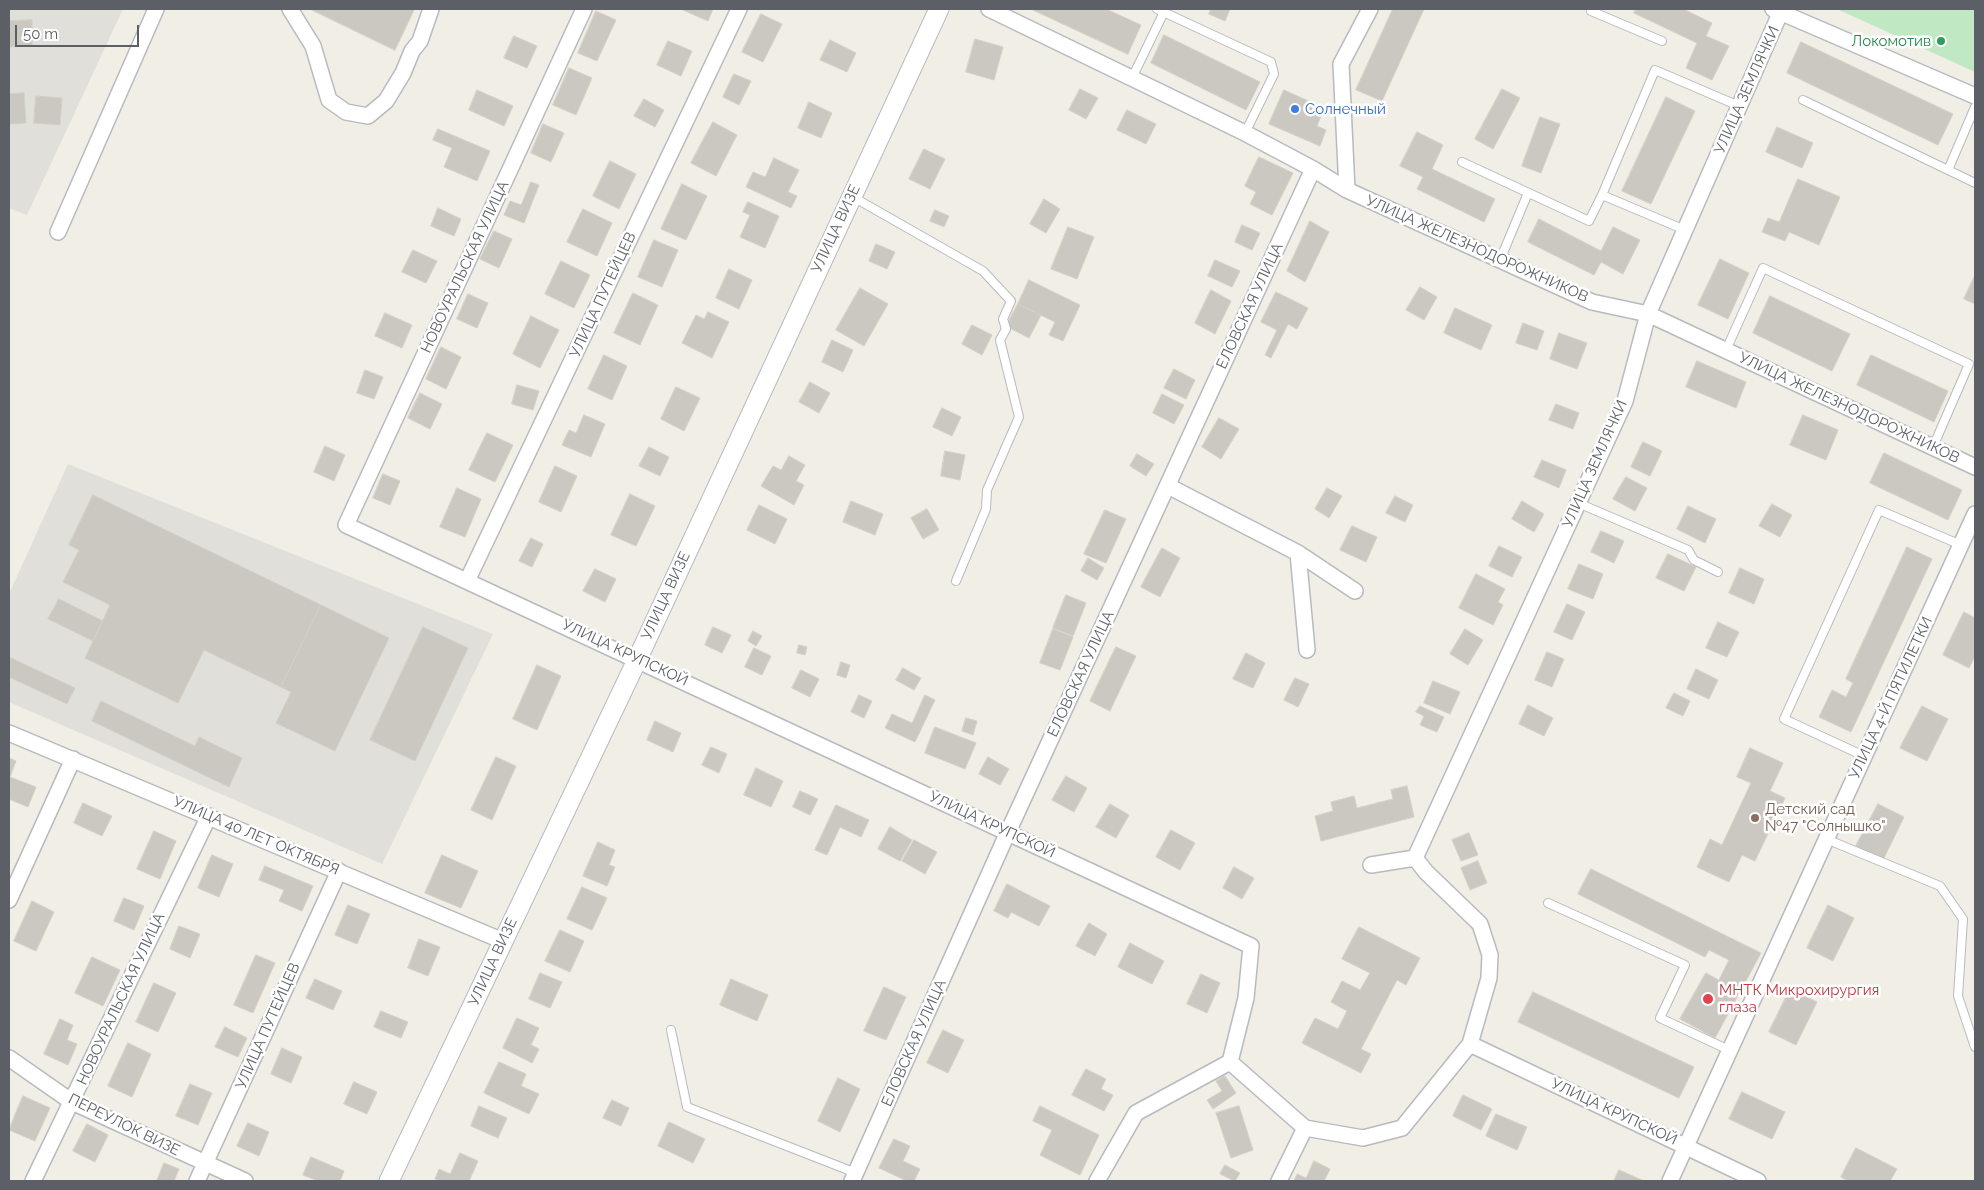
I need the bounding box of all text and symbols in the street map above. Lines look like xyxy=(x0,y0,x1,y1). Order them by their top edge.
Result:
scale bar xyxy=(18,15,141,47)
street label: УЛИЦА ЗЕМЛЯЧКИ xyxy=(1711,23,1783,157)
text: 50 m xyxy=(23,25,58,43)
place label: Локомотив xyxy=(1851,32,1931,50)
marker: Локомотив xyxy=(1935,35,1947,47)
place label: Солнечный xyxy=(1305,100,1386,118)
marker: Солнечный xyxy=(1289,103,1301,115)
street label: НОВОУРАЛЬСКАЯ УЛИЦА xyxy=(417,178,513,356)
street label: УЛИЦА ВИЗЕ xyxy=(808,182,864,276)
street label: УЛИЦА ЖЕЛЕЗНОДОРОЖНИКОВ xyxy=(1363,192,1591,306)
street label: УЛИЦА ПУТЕЙЦЕВ xyxy=(566,229,640,361)
street label: ЕЛОВСКАЯ УЛИЦА xyxy=(1213,240,1287,372)
street label: УЛИЦА ЖЕЛЕЗНОДОРОЖНИКОВ xyxy=(1736,349,1962,467)
street label: УЛИЦА ЗЕМЛЯЧКИ xyxy=(1559,397,1631,531)
street label: УЛИЦА ВИЗЕ xyxy=(638,549,694,643)
street label: ЕЛОВСКАЯ УЛИЦА xyxy=(1044,608,1118,740)
street label: УЛИЦА 4-Й ПЯТИЛЕТКИ xyxy=(1845,614,1937,782)
street label: УЛИЦА КРУПСКОЙ xyxy=(559,616,691,690)
street label: УЛИЦА КРУПСКОЙ xyxy=(926,788,1058,862)
street label: УЛИЦА 40 ЛЕТ ОКТЯБРЯ xyxy=(170,793,342,879)
place label: Детский сад №47 "Солнышко" xyxy=(1765,800,1886,835)
marker: Детский сад №47 "Солнышко" xyxy=(1749,812,1761,824)
street label: НОВОУРАЛЬСКАЯ УЛИЦА xyxy=(73,910,169,1088)
street label: УЛИЦА ВИЗЕ xyxy=(465,915,521,1009)
street label: УЛИЦА ПУТЕЙЦЕВ xyxy=(232,960,304,1092)
street label: ЕЛОВСКАЯ УЛИЦА xyxy=(878,977,950,1109)
place label: МНТК Микрохирургия глаза xyxy=(1719,981,1879,1016)
marker: МНТК Микрохирургия глаза xyxy=(1701,992,1715,1006)
street label: УЛИЦА КРУПСКОЙ xyxy=(1548,1075,1680,1149)
street label: ПЕРЕУЛОК ВИЗЕ xyxy=(65,1090,183,1160)

